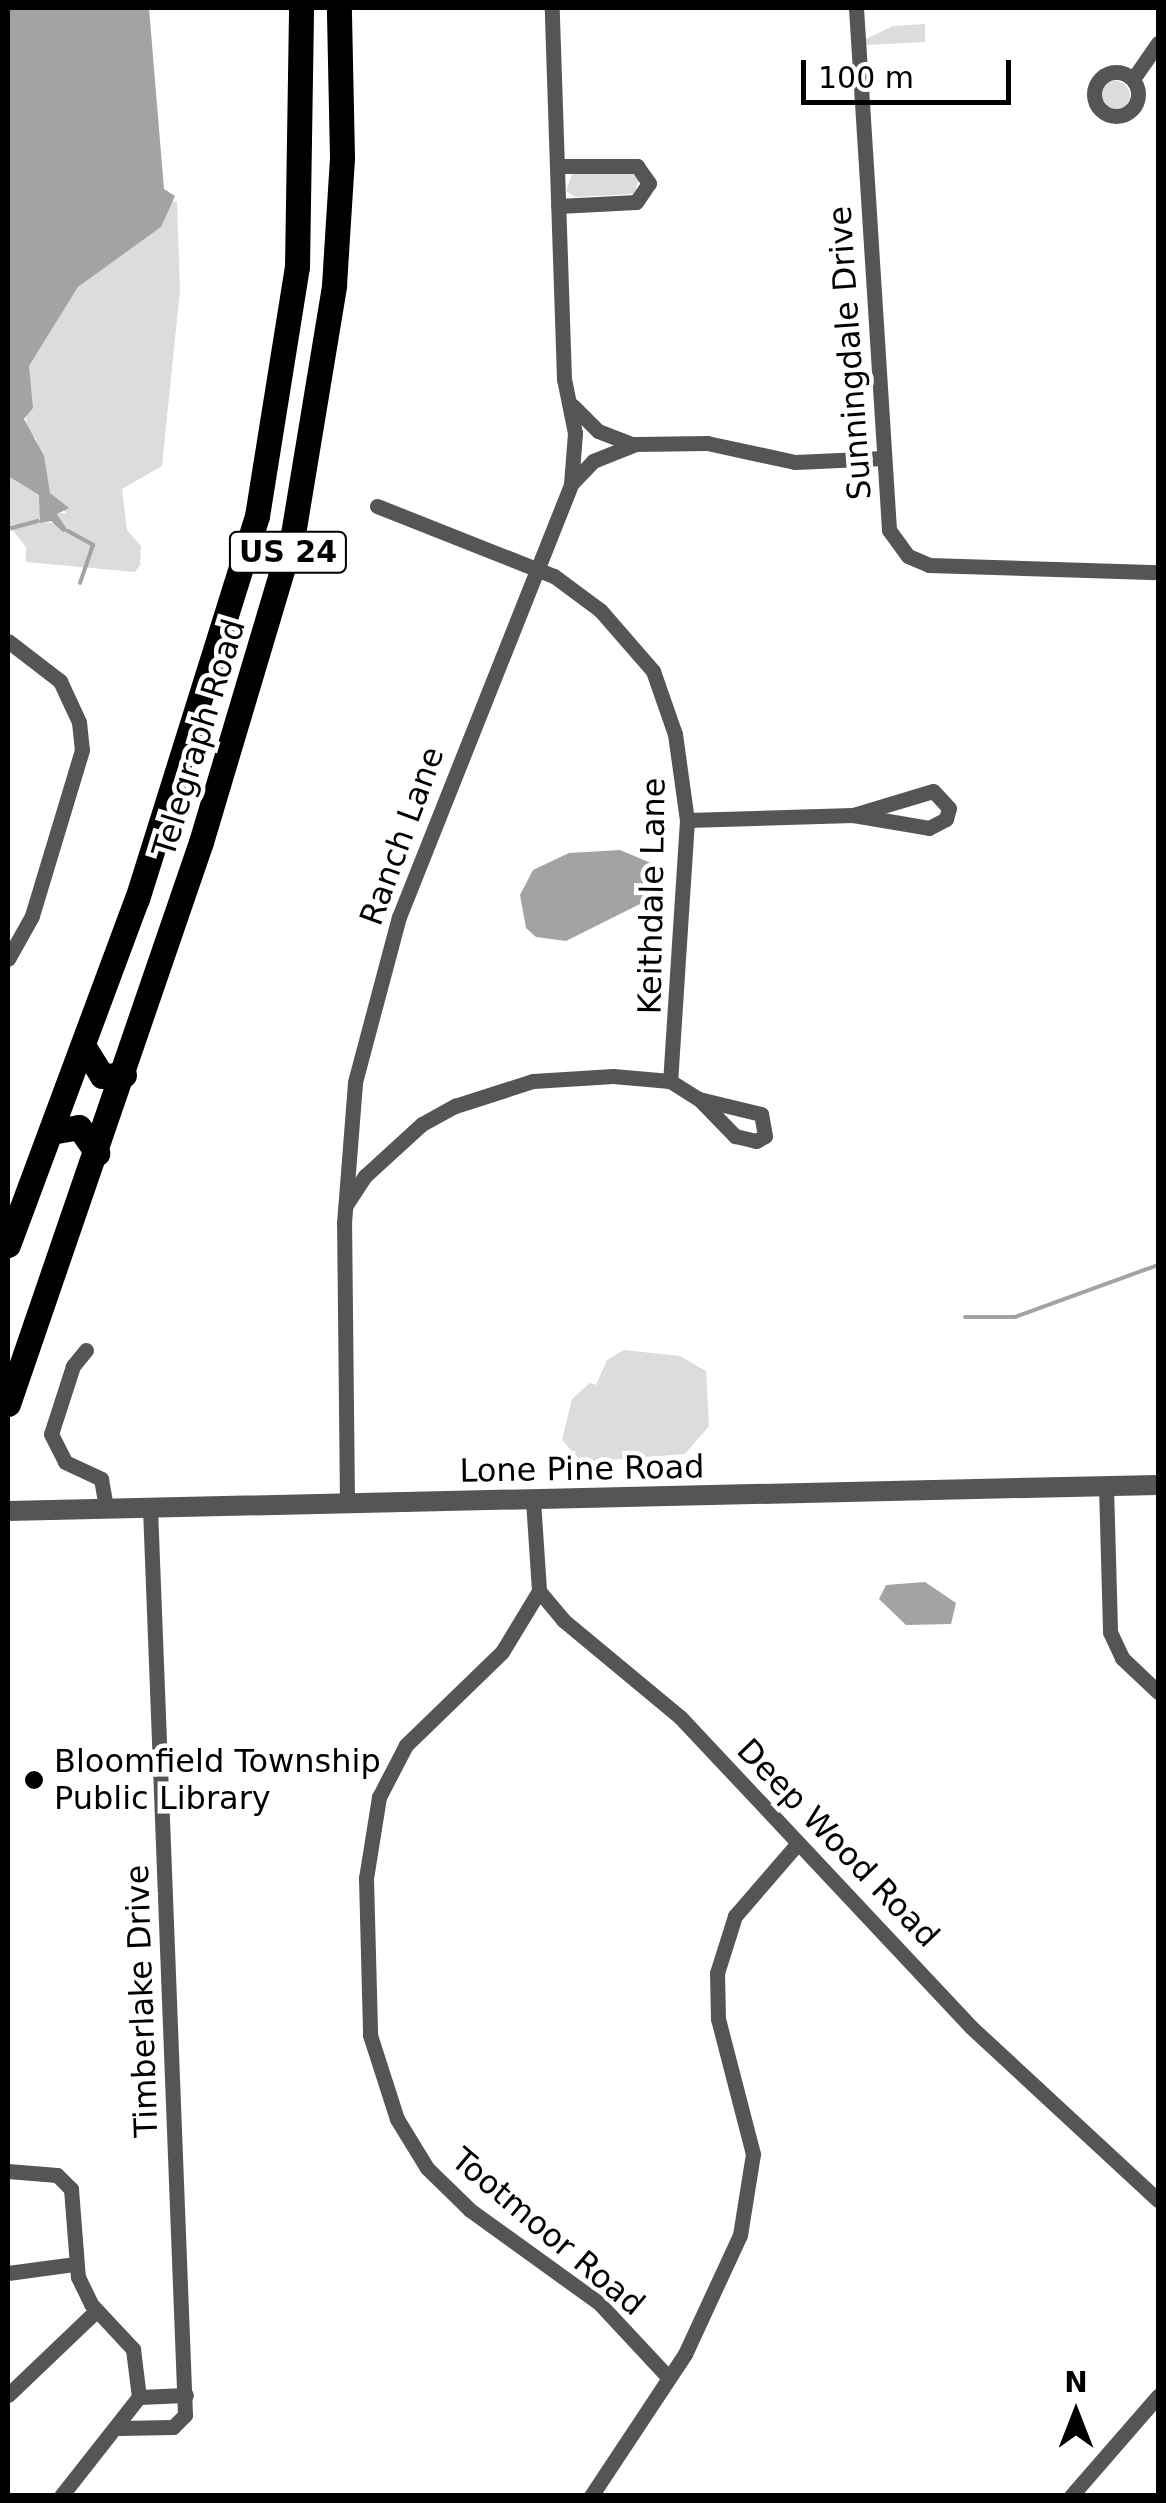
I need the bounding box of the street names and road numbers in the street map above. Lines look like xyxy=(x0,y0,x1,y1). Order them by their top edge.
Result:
street label: Sunningdale Drive xyxy=(821,205,879,501)
road number: US 24 xyxy=(228,527,348,577)
street label: Telegraph Road xyxy=(145,615,253,861)
street label: Ranch Lane xyxy=(352,742,452,930)
street label: Keithdale Lane xyxy=(631,777,673,1015)
street label: Lone Pine Road xyxy=(459,1448,705,1490)
street label: Deep Wood Road xyxy=(729,1731,947,1955)
street label: Timberlake Drive xyxy=(118,1864,166,2138)
street label: Tootmoor Road xyxy=(444,2140,652,2324)

